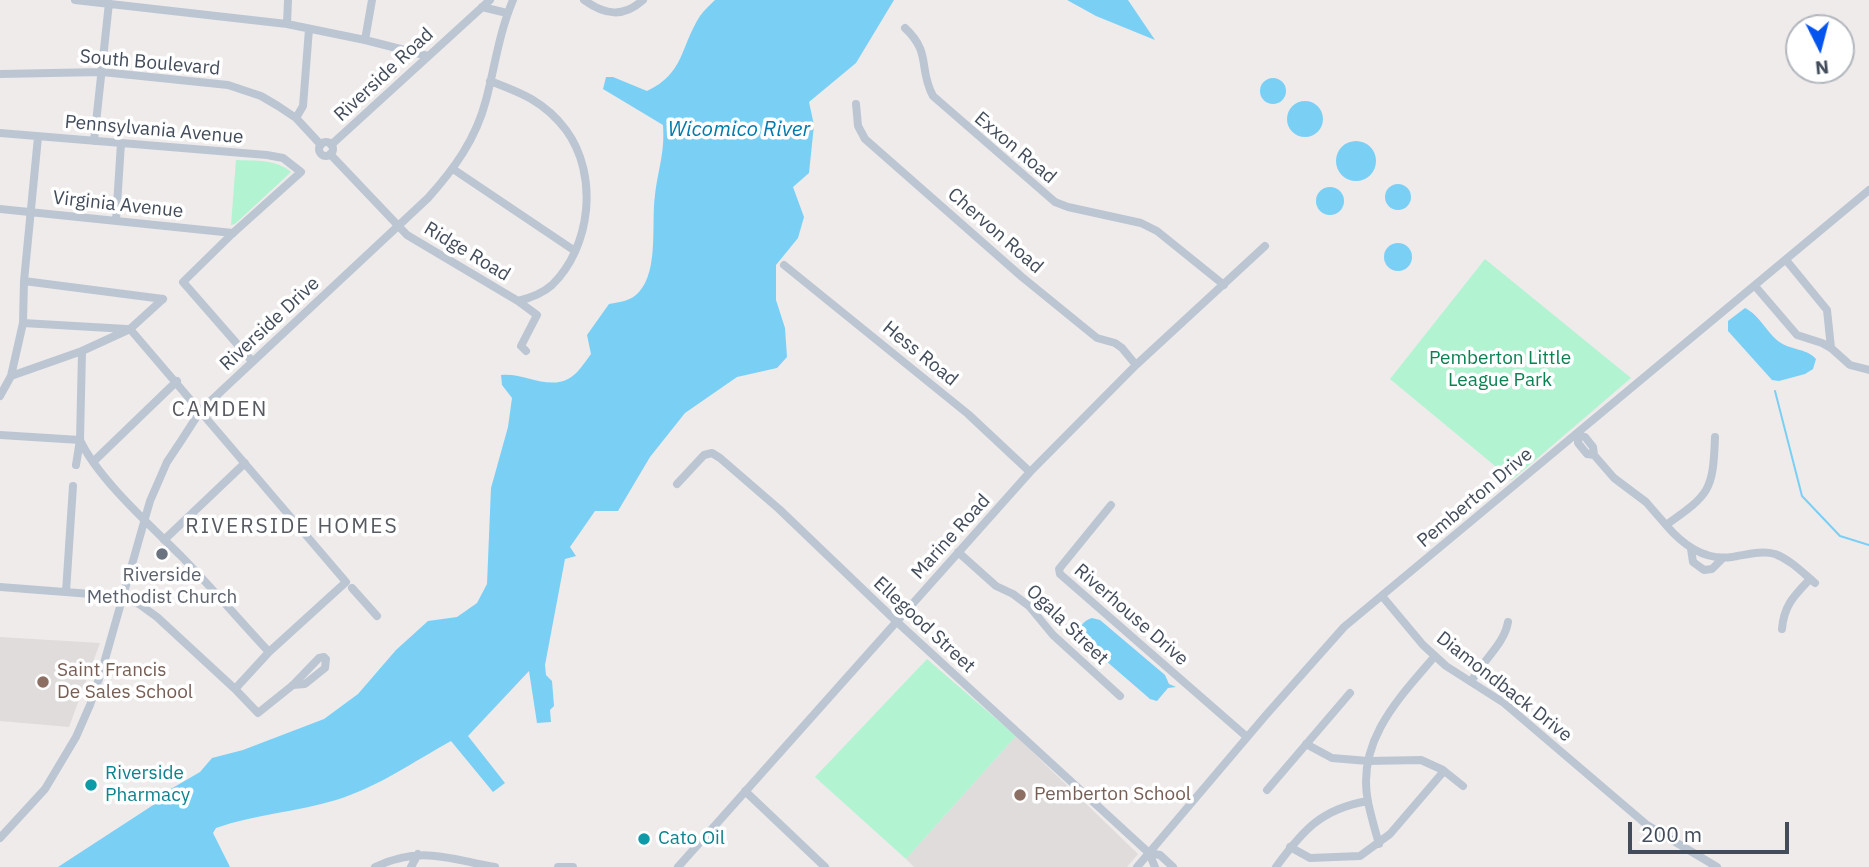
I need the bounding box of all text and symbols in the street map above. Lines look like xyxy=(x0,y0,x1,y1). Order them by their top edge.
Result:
north arrow xyxy=(1785,14,1855,84)
street label: Riverside Road xyxy=(330,23,438,127)
street label: South Boulevard xyxy=(79,46,221,80)
text: N xyxy=(1814,55,1830,81)
street label: Exxon Road xyxy=(969,107,1061,189)
street label: Pennsylvania Avenue xyxy=(64,111,244,149)
water label: Wicomico River xyxy=(668,117,810,143)
street label: Chervon Road xyxy=(943,183,1047,279)
street label: Virginia Avenue xyxy=(52,187,184,223)
street label: Ridge Road xyxy=(420,217,514,287)
street label: Riverside Drive xyxy=(216,272,324,376)
street label: Hess Road xyxy=(878,317,962,391)
park label: Pemberton Little League Park xyxy=(1429,348,1571,392)
district label: CAMDEN xyxy=(172,397,268,423)
street label: Pemberton Drive xyxy=(1413,443,1537,553)
street label: Marine Road xyxy=(907,490,995,584)
district label: RIVERSIDE HOMES xyxy=(187,514,397,540)
marker: Riverside Methodist Church xyxy=(154,546,170,562)
street label: Riverhouse Drive xyxy=(1069,559,1193,671)
place label: Riverside Methodist Church xyxy=(87,565,237,609)
street label: Ellegood Street xyxy=(868,572,980,678)
street label: Ogala Street xyxy=(1021,580,1113,670)
street label: Diamondback Drive xyxy=(1432,627,1576,747)
place label: Saint Francis De Sales School xyxy=(57,660,193,704)
marker: Saint Francis De Sales School xyxy=(35,674,51,690)
place label: Riverside Pharmacy xyxy=(105,763,190,807)
marker: Riverside Pharmacy xyxy=(83,777,99,793)
place label: Pemberton School xyxy=(1034,784,1191,806)
marker: Pemberton School xyxy=(1012,787,1028,803)
scale bar xyxy=(1631,808,1792,852)
text: 200 m xyxy=(1641,820,1702,848)
place label: Cato Oil xyxy=(658,828,725,850)
marker: Cato Oil xyxy=(636,831,652,847)

